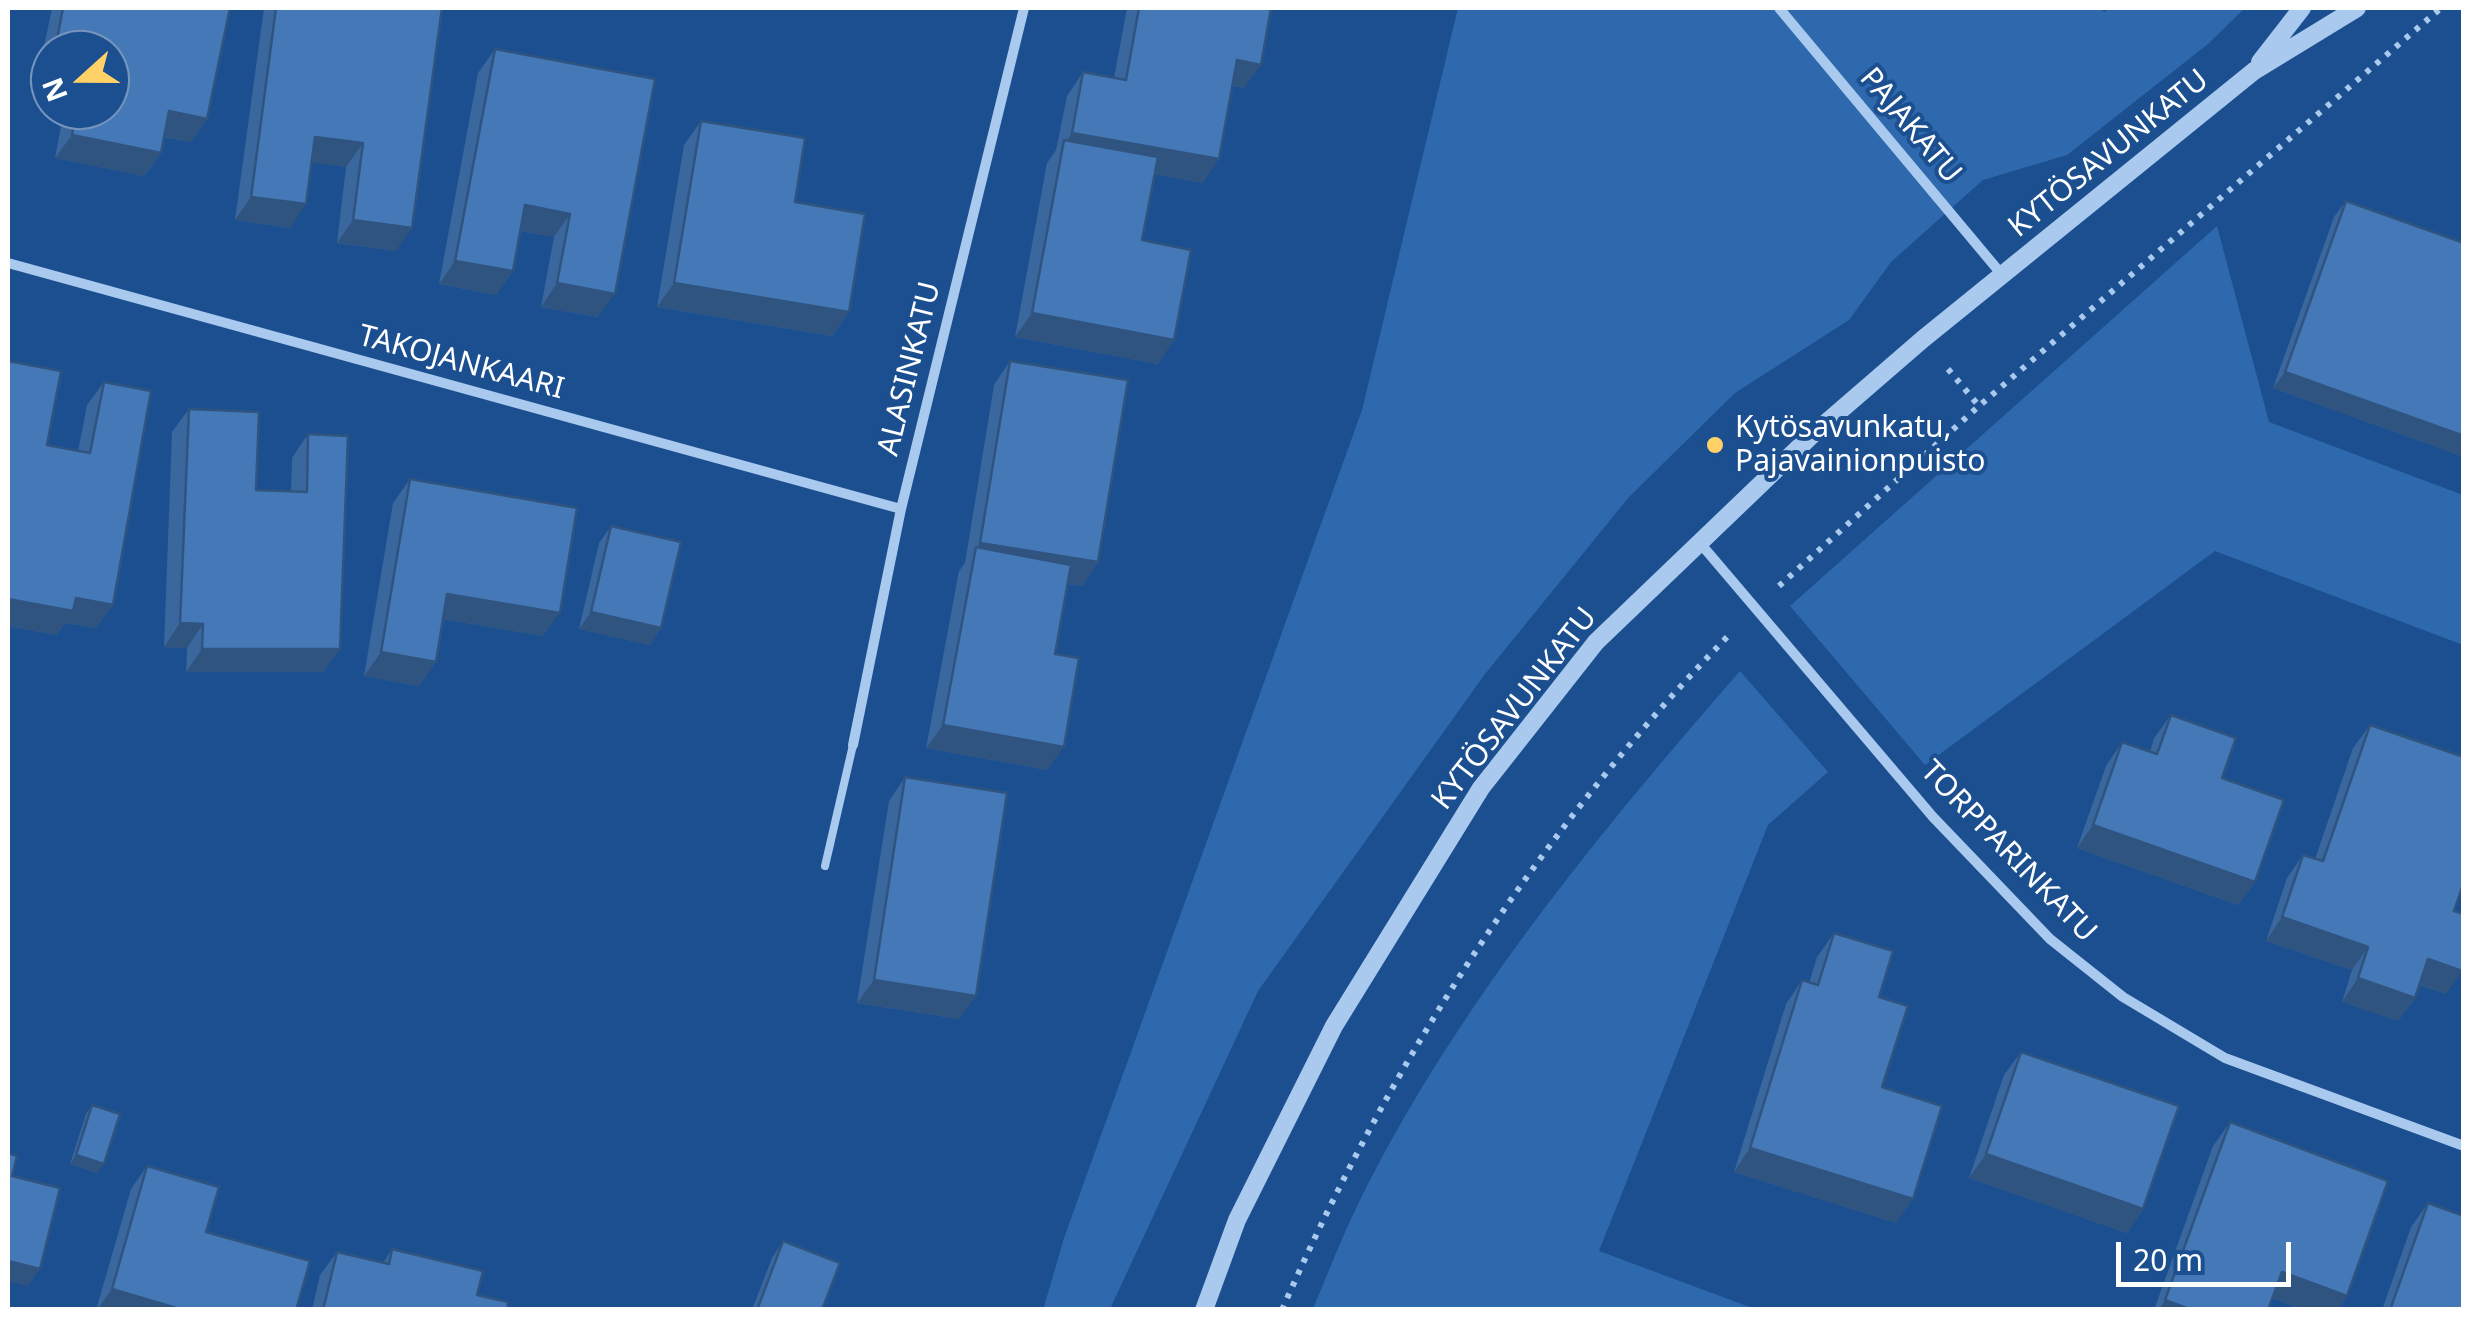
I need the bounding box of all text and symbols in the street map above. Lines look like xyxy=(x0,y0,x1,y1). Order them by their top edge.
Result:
north arrow xyxy=(30,30,130,130)
street label: PAJAKATU xyxy=(1852,61,1968,191)
street label: KYTÖSAVUNKATU xyxy=(2002,62,2216,246)
text: N xyxy=(32,73,76,107)
street label: ALASINKATU xyxy=(871,278,949,460)
street label: TAKOJANKAARI xyxy=(354,318,568,408)
place label: Kytösavunkatu, Pajavainionpuisto xyxy=(1735,410,1985,480)
marker: Kytösavunkatu, Pajavainionpuisto xyxy=(1704,434,1726,456)
street label: KYTÖSAVUNKATU xyxy=(1425,601,1605,817)
street label: TORPPARINKATU xyxy=(1912,754,2104,950)
scale bar xyxy=(2121,1222,2296,1284)
text: 20 m xyxy=(2133,1239,2203,1280)

